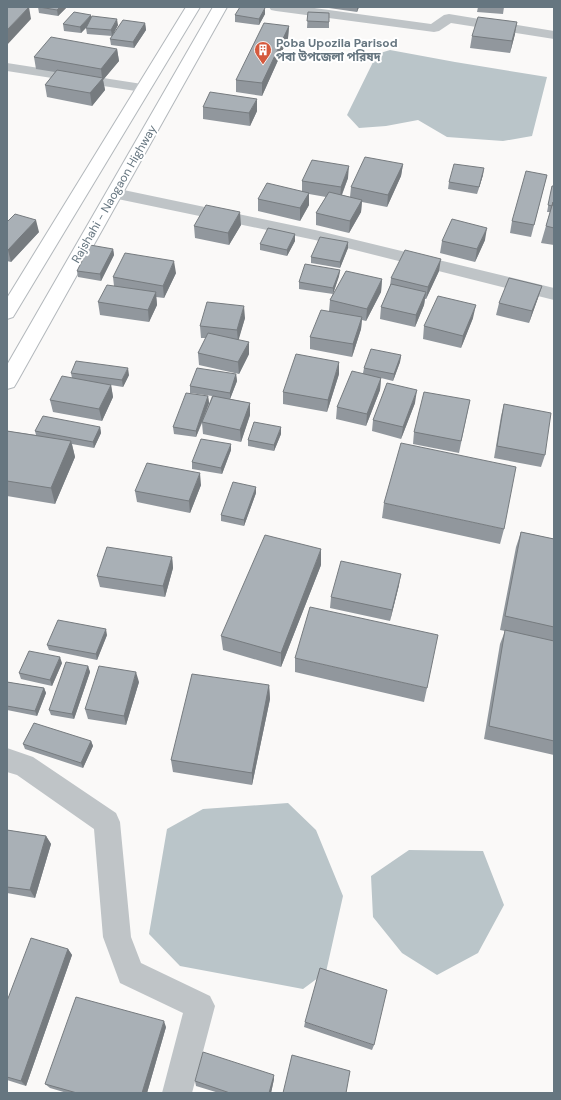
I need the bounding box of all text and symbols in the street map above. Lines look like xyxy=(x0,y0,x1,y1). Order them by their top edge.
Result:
place label: Poba Upozila Parisod পবা উপজেলা পরিষদ xyxy=(276,35,398,65)
building icon: Poba Upozila Parisod পবা উপজেলা পরিষদ xyxy=(253,40,273,65)
street label: Rajshahi - Naogaon Highway xyxy=(68,122,160,266)

